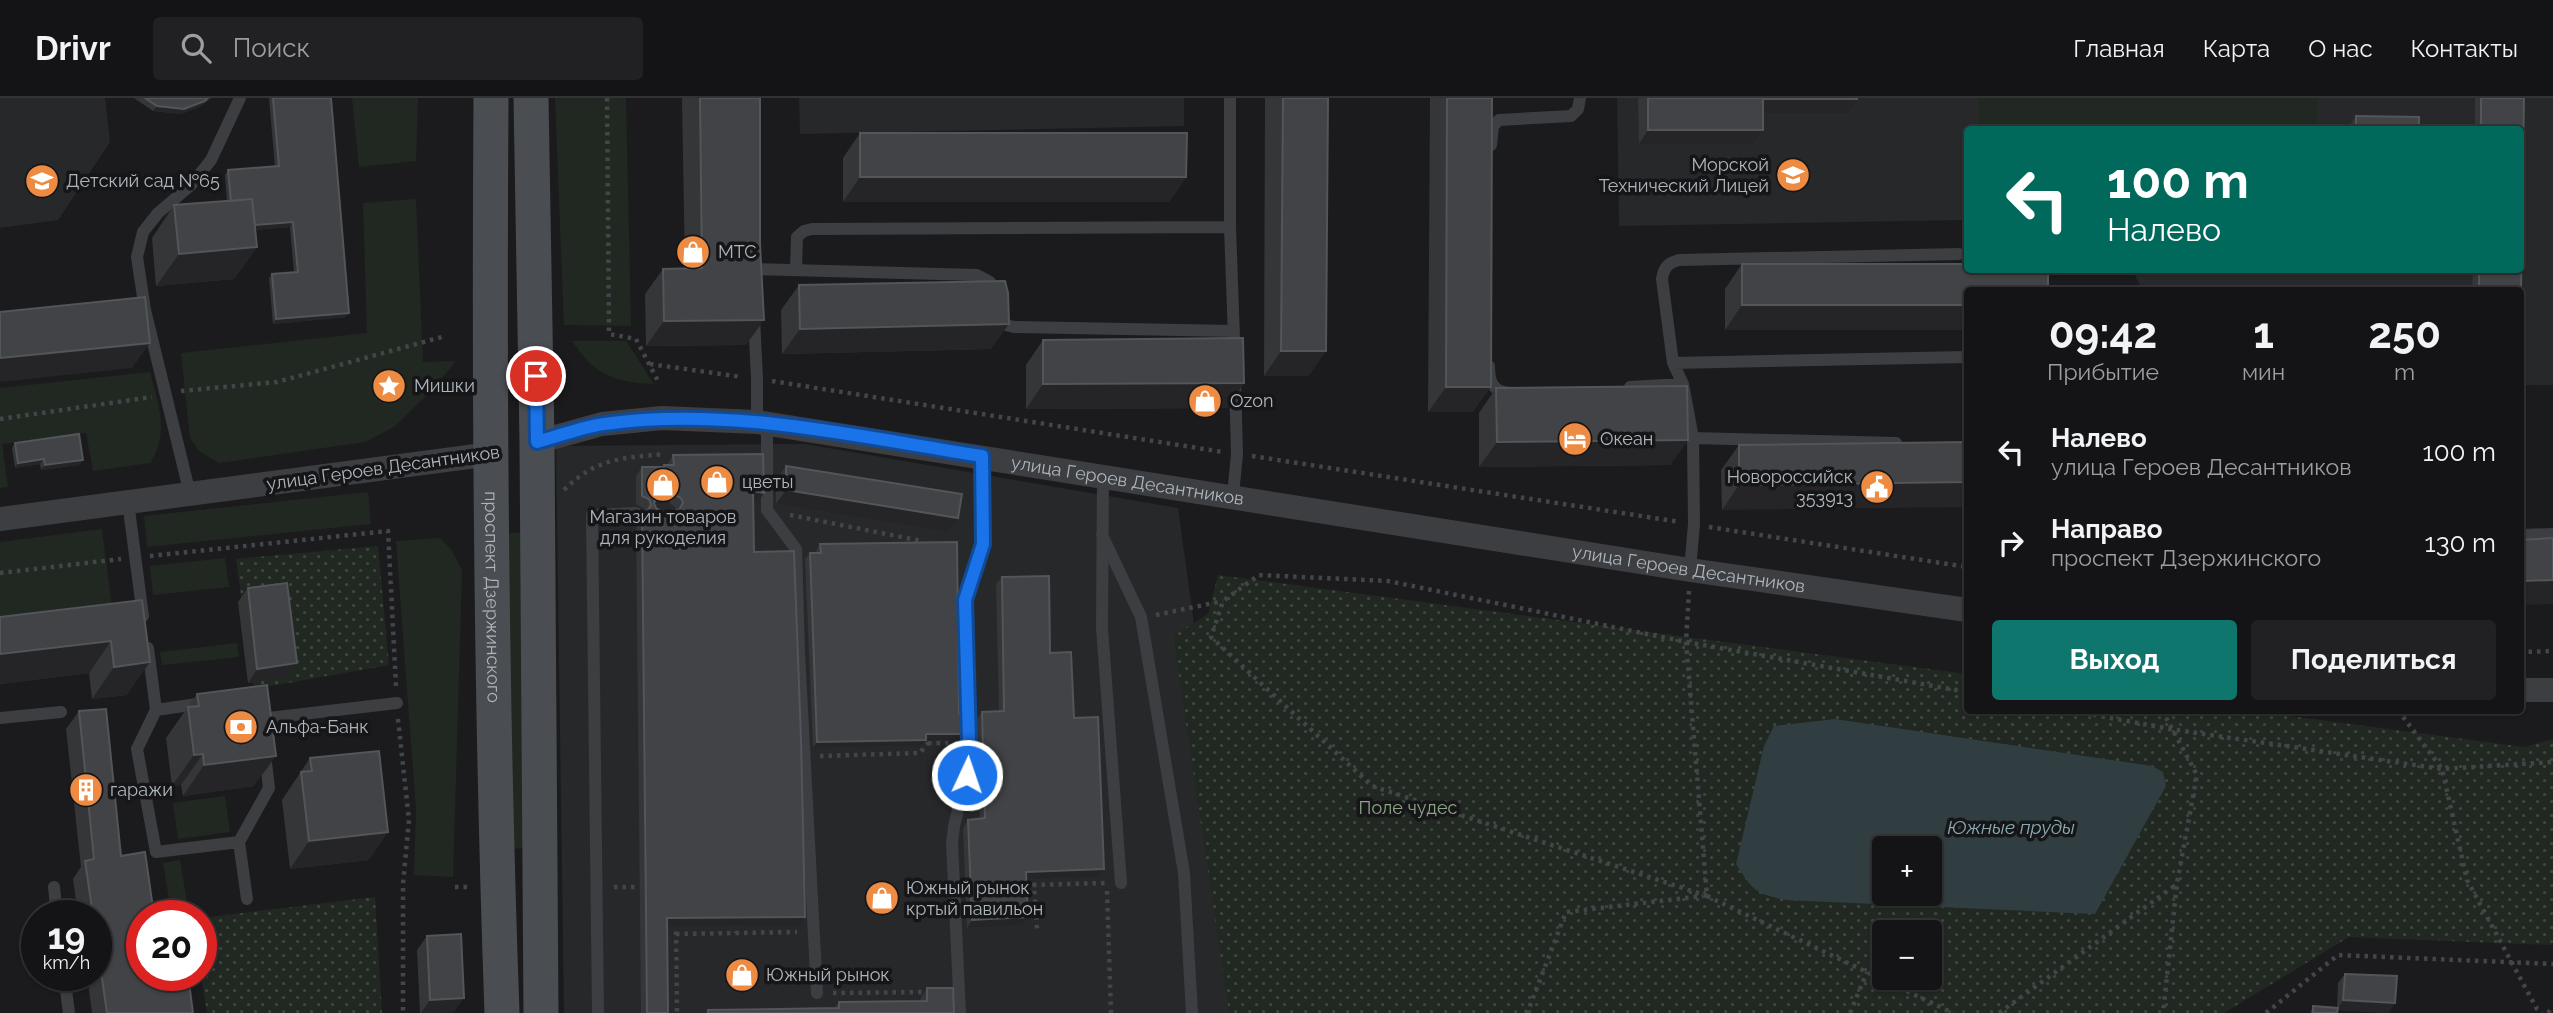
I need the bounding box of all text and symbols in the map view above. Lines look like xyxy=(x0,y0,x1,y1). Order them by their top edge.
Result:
search box xyxy=(153,17,643,80)
text: Drivr xyxy=(35,29,111,68)
icon: search xyxy=(177,29,215,67)
text: Поиск xyxy=(233,33,310,63)
text: Главная xyxy=(2073,34,2165,63)
text: Карта xyxy=(2203,34,2270,63)
text: О нас xyxy=(2308,34,2373,63)
text: Контакты xyxy=(2411,34,2518,63)
text: 100 m xyxy=(2107,152,2249,209)
place label: Морской Технический Лицей xyxy=(1599,154,1769,196)
icon: left xyxy=(1992,154,2083,245)
school or university icon: Морской Технический Лицей xyxy=(1774,156,1812,194)
school or university icon: Детский сад №65 xyxy=(23,162,61,200)
place label: Детский сад №65 xyxy=(66,170,220,191)
text: Налево xyxy=(2107,211,2221,248)
shop icon: МТС xyxy=(674,233,712,271)
place label: МТС xyxy=(718,241,757,262)
text: 09:42 xyxy=(2049,309,2157,358)
text: 1 xyxy=(2253,309,2274,358)
text: 250 xyxy=(2368,309,2441,358)
pin xyxy=(506,346,566,406)
icon: arrive xyxy=(517,357,555,395)
text: Прибытие xyxy=(2047,358,2159,385)
text: мин xyxy=(2242,358,2285,385)
text: m xyxy=(2394,358,2415,385)
place icon: Мишки xyxy=(370,367,408,405)
place label: Мишки xyxy=(414,375,475,396)
shop icon: Ozon xyxy=(1186,382,1224,420)
place label: Ozon xyxy=(1230,390,1273,411)
hotel icon: Океан xyxy=(1556,420,1594,458)
text: Налево xyxy=(2051,423,2147,453)
place label: Океан xyxy=(1600,428,1653,449)
icon: left xyxy=(1992,433,2030,471)
text: 100 m xyxy=(2423,437,2496,467)
street label: улица Героев Десантников xyxy=(265,441,501,494)
street label: улица Героев Десантников xyxy=(1010,451,1245,509)
text: улица Героев Десантников xyxy=(2051,453,2352,480)
shop icon: цветы xyxy=(698,463,736,501)
shop icon: Магазин товаров для рукоделия xyxy=(644,466,682,504)
place label: Новороссийск 353913 xyxy=(1727,466,1853,508)
public building icon: Новороссийск 353913 xyxy=(1858,468,1896,506)
place label: цветы xyxy=(742,471,793,492)
street label: проспект Дзержинского xyxy=(481,491,505,703)
place label: Магазин товаров для рукоделия xyxy=(590,506,736,548)
text: Направо xyxy=(2051,514,2162,544)
icon: right xyxy=(1992,524,2030,562)
text: 130 m xyxy=(2425,528,2496,558)
street label: улица Героев Десантников xyxy=(1571,540,1807,597)
text: проспект Дзержинского xyxy=(2051,544,2321,571)
button: Выход xyxy=(1992,620,2237,700)
button: Поделиться xyxy=(2251,620,2496,700)
bank icon: Альфа-Банк xyxy=(222,708,260,746)
place label: Альфа-Банк xyxy=(266,716,369,737)
position arrow xyxy=(930,738,1004,812)
building icon: гаражи xyxy=(67,771,105,809)
place label: гаражи xyxy=(110,779,173,800)
park label: Поле чудес xyxy=(1359,797,1458,818)
water label: Южные пруды xyxy=(1947,816,2075,838)
map controls xyxy=(1872,836,1942,990)
button: + xyxy=(1872,836,1942,906)
place label: Южный рынок кртый павильон xyxy=(906,877,1043,919)
shop icon: Южный рынок кртый павильон xyxy=(863,879,901,917)
speed limit sign: 20 xyxy=(126,900,217,991)
text: 19 xyxy=(48,916,85,957)
button: − xyxy=(1872,920,1942,990)
text: km/h xyxy=(43,952,90,973)
shop icon: Южный рынок xyxy=(723,956,761,994)
place label: Южный рынок xyxy=(766,964,890,985)

